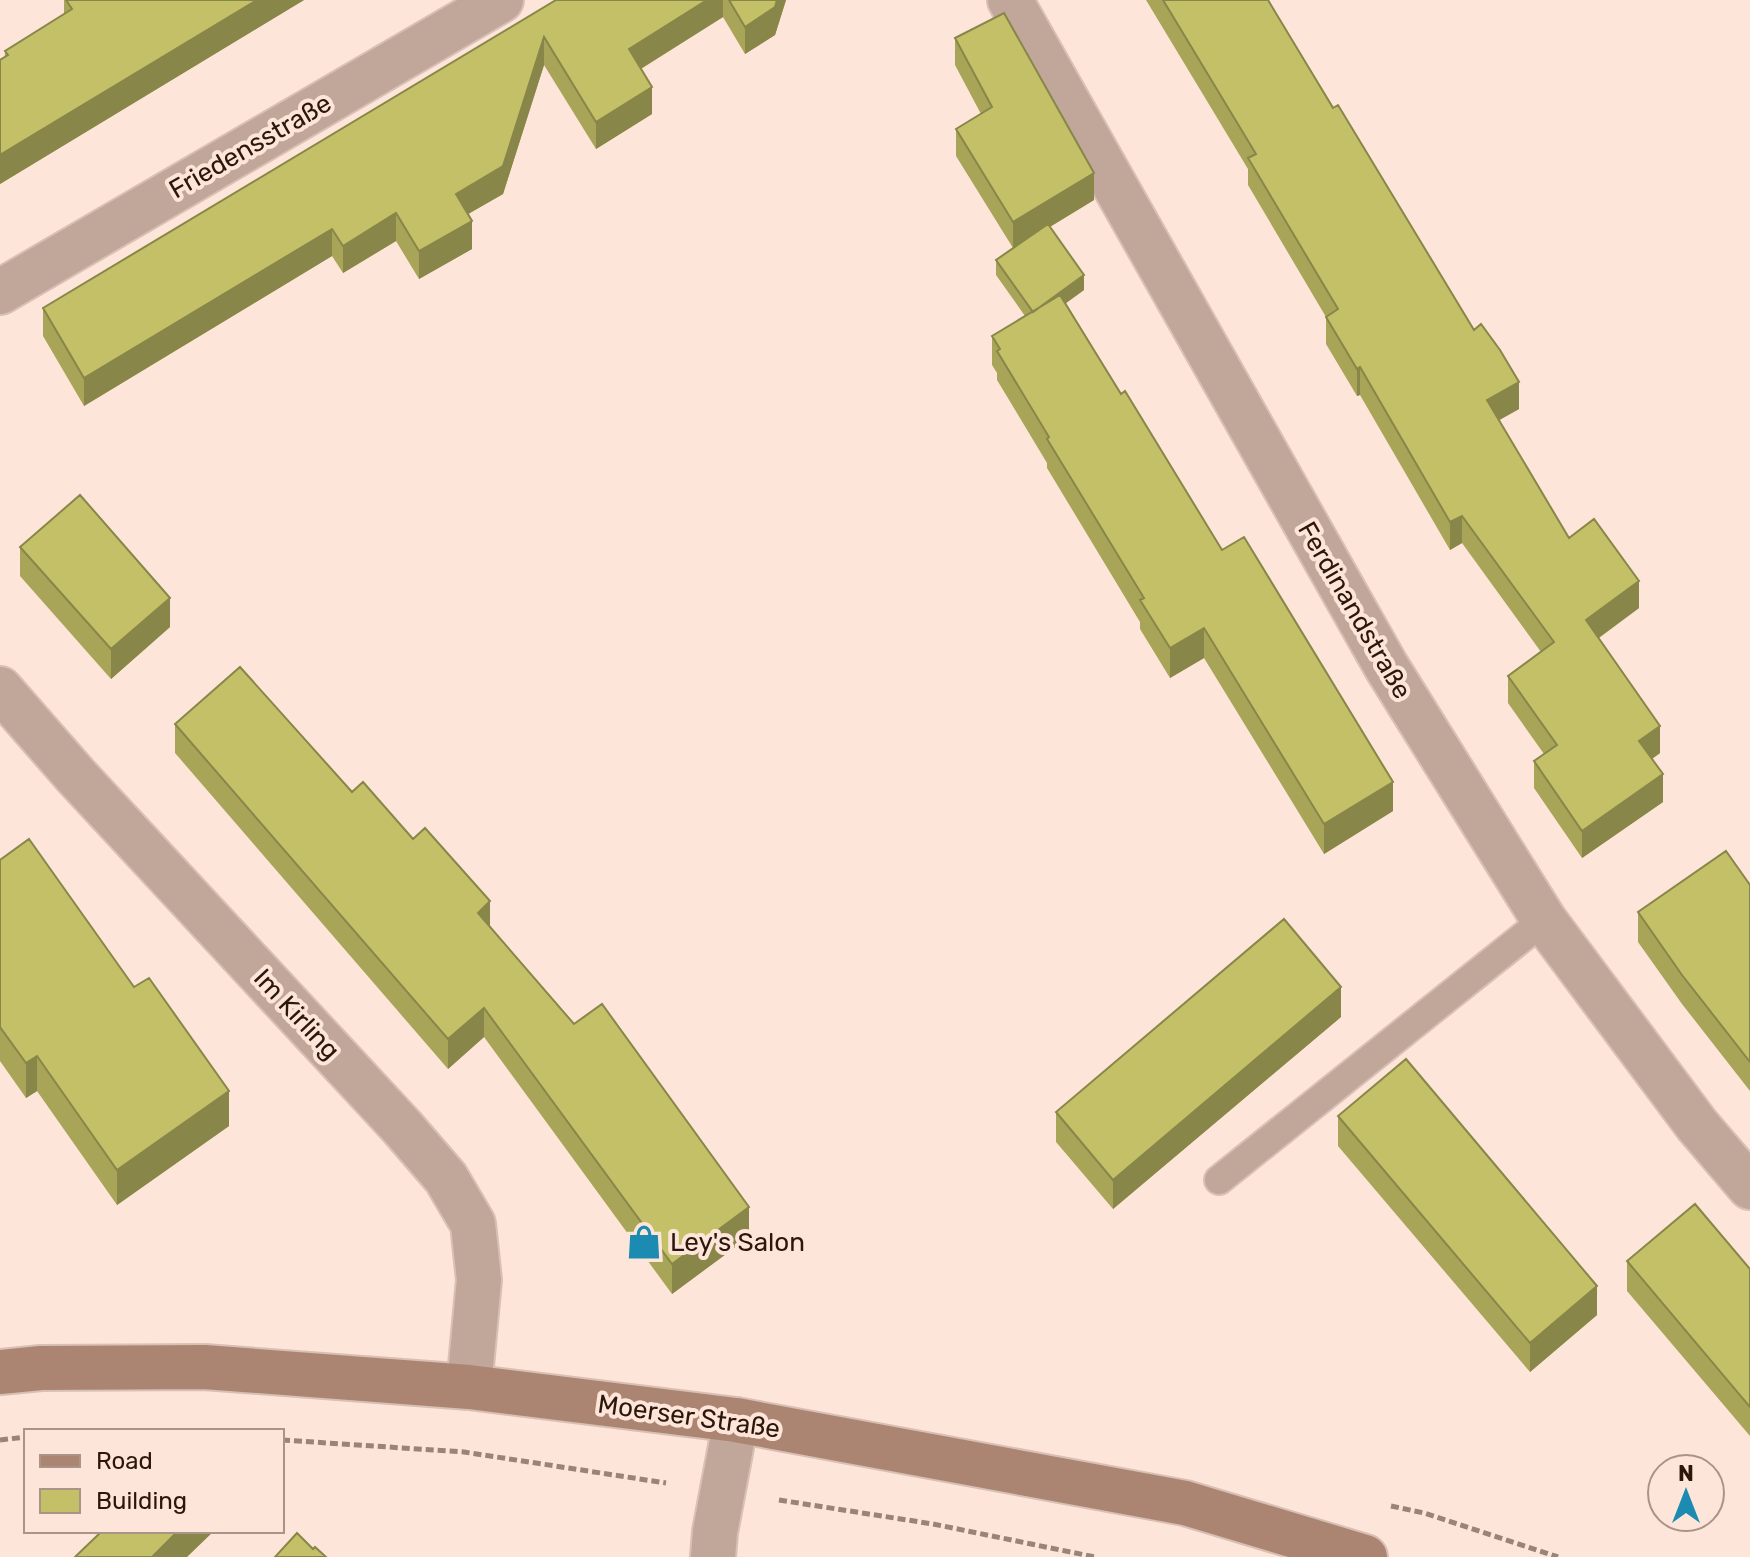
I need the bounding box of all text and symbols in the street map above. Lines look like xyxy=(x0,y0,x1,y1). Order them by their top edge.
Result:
street label: Friedensstraße xyxy=(164,88,337,205)
street label: Ferdinandstraße xyxy=(1291,516,1418,704)
street label: Im Kirling xyxy=(247,963,346,1066)
shop icon: Ley's Salon xyxy=(625,1223,663,1261)
place label: Ley's Salon xyxy=(670,1227,805,1258)
street label: Moerser Straße xyxy=(596,1388,782,1445)
legend xyxy=(24,1429,284,1533)
text: Road xyxy=(96,1447,153,1475)
north arrow xyxy=(1646,1453,1726,1533)
text: N xyxy=(1678,1460,1694,1487)
text: Building xyxy=(96,1487,187,1515)

